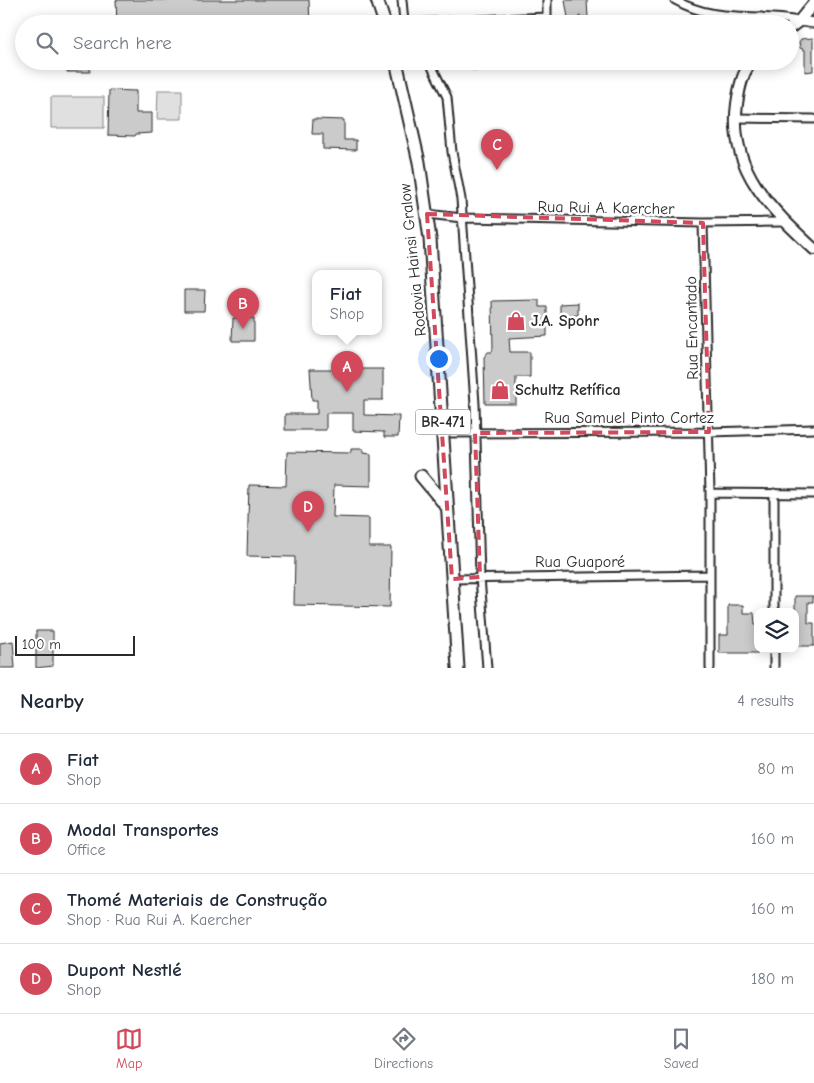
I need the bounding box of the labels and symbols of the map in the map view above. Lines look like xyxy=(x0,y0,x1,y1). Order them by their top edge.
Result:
pin: C xyxy=(481,129,513,170)
street label: Rodovia Hainsi Gralow xyxy=(396,182,430,337)
street label: Rua Rui A. Kaercher xyxy=(537,198,675,218)
street label: Rua Encantado xyxy=(682,276,702,380)
pin: B xyxy=(227,288,259,329)
shop icon: J.A. Spohr xyxy=(505,310,527,332)
place label: J.A. Spohr xyxy=(531,312,600,330)
your location xyxy=(426,346,452,372)
pin: A xyxy=(331,351,363,392)
shop icon: Schultz Retífica xyxy=(489,379,511,401)
place label: Schultz Retífica xyxy=(515,381,621,399)
street label: Rua Samuel Pinto Cortez xyxy=(544,409,714,427)
road number: BR-471 xyxy=(416,410,470,434)
pin: D xyxy=(292,491,324,532)
street label: Rua Guaporé xyxy=(535,553,625,571)
scale bar xyxy=(15,633,135,656)

